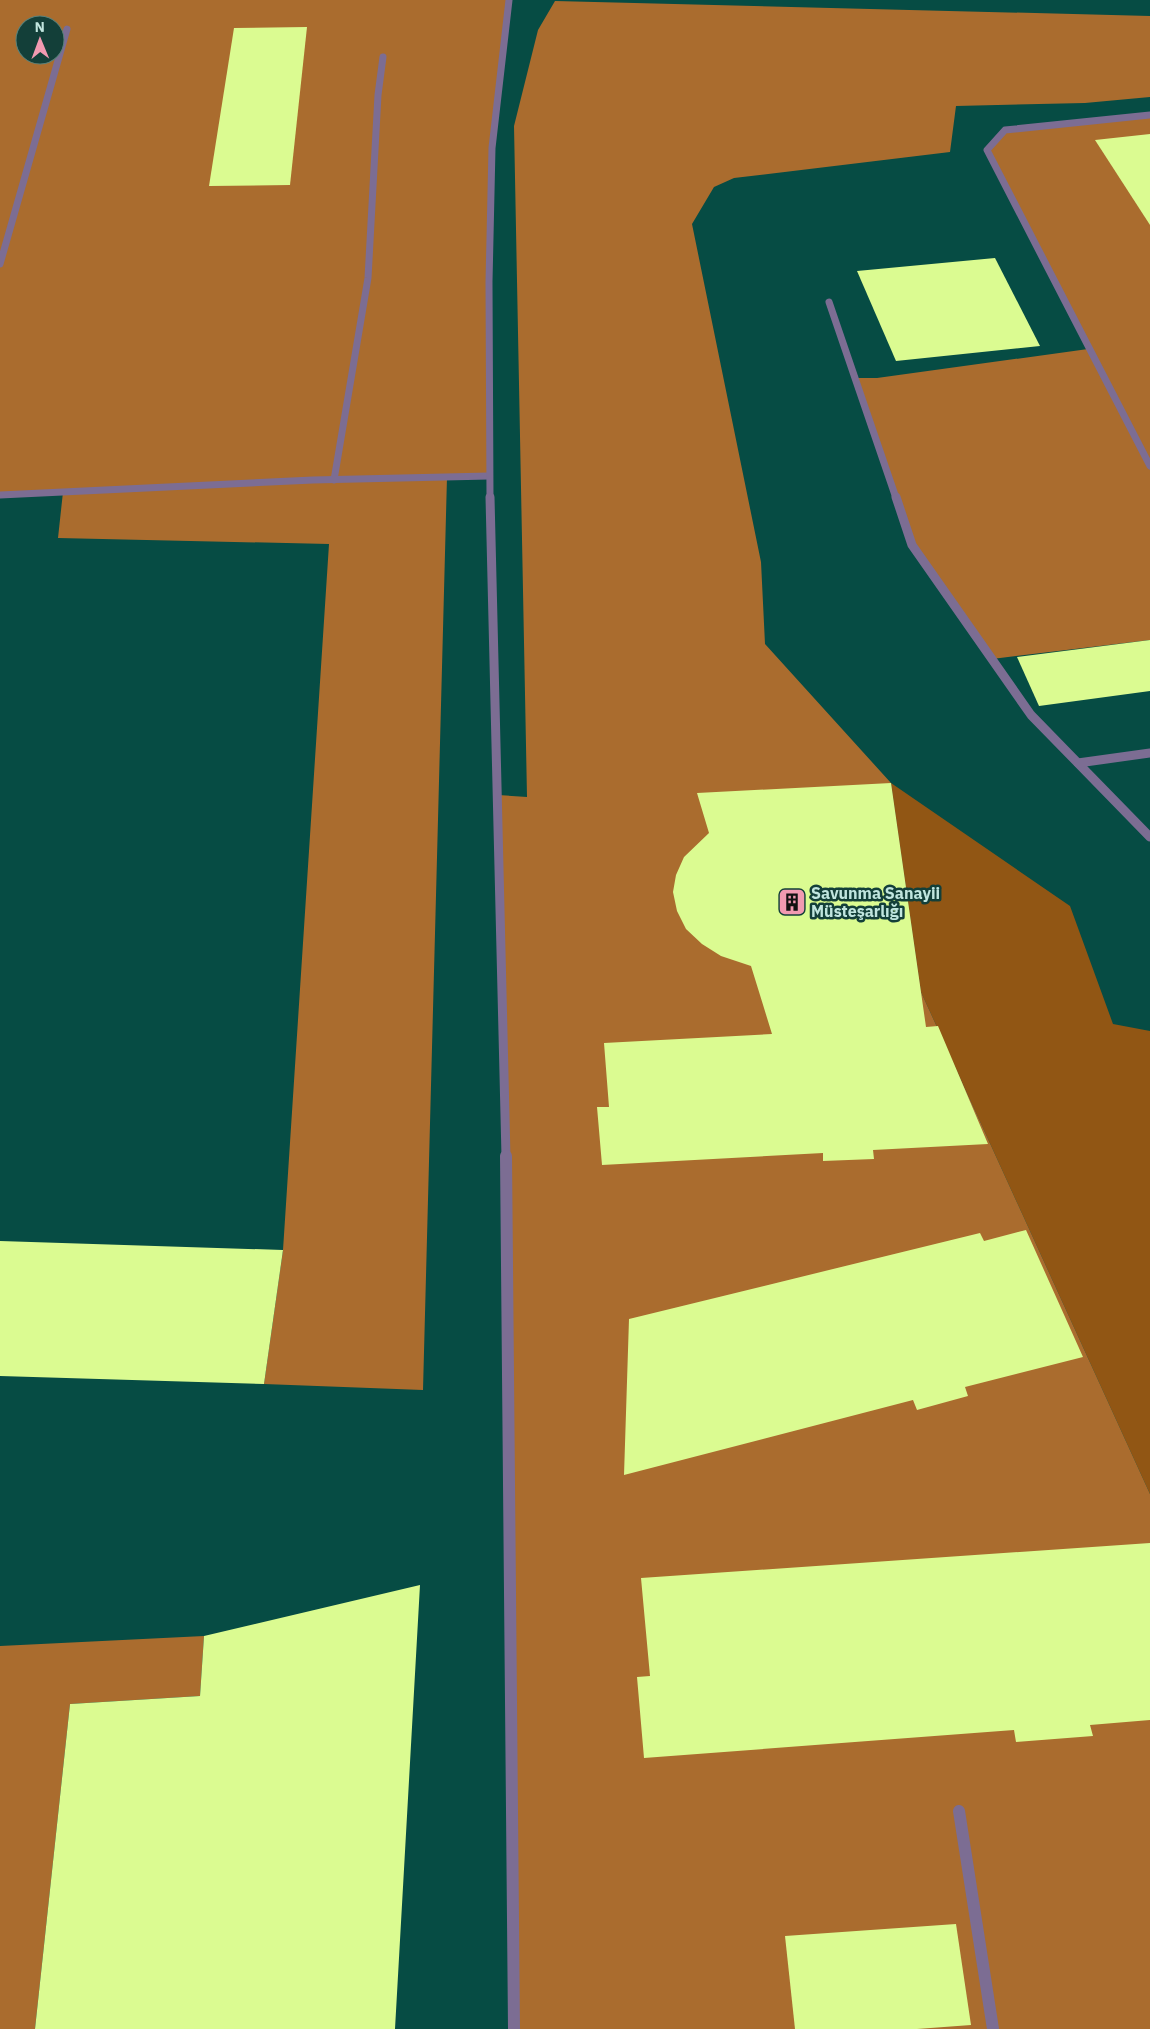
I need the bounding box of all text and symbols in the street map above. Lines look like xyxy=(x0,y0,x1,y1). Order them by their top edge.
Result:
north arrow xyxy=(15,15,65,65)
text: N xyxy=(35,18,45,36)
place label: Savunma Sanayii Müsteşarlığı xyxy=(811,883,940,921)
building icon: Savunma Sanayii Müsteşarlığı xyxy=(777,887,807,917)

